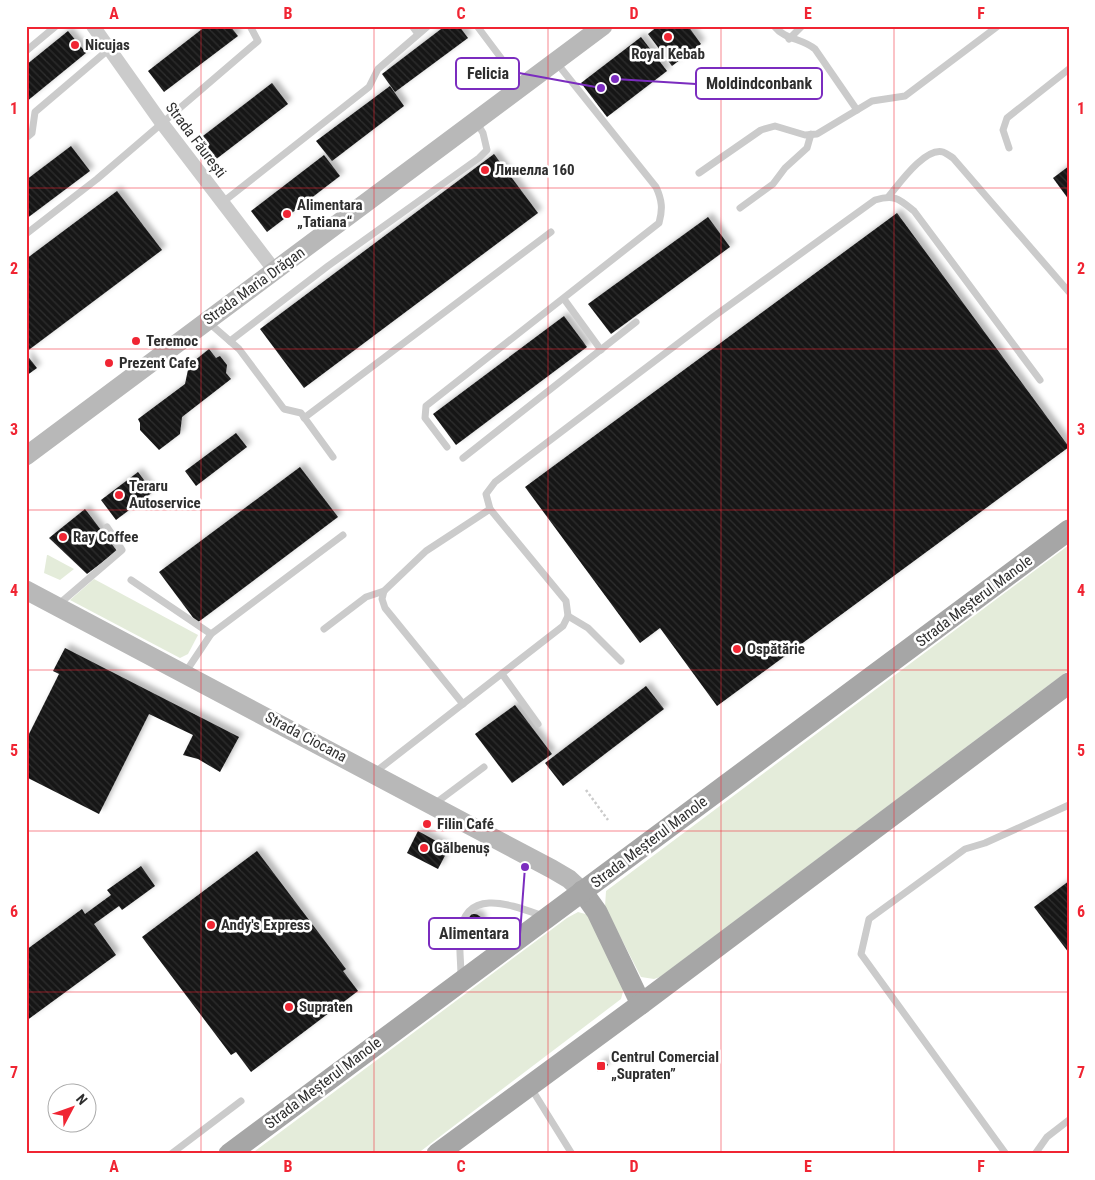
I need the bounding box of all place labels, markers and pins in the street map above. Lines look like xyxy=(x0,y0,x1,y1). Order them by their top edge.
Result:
marker: Royal Kebab xyxy=(662,31,674,43)
place label: Nicujas xyxy=(85,36,130,54)
marker: Nicujas xyxy=(69,39,81,51)
place label: Royal Kebab xyxy=(631,45,705,63)
callout: Felicia xyxy=(456,58,519,89)
callout: Moldindconbank xyxy=(696,68,822,99)
place label: Линелла 160 xyxy=(495,161,575,179)
marker: Линелла 160 xyxy=(479,164,491,176)
place label: Alimentara „Tatiana“ xyxy=(297,196,363,231)
marker: Alimentara „Tatiana“ xyxy=(281,208,293,220)
place label: Teremoc xyxy=(146,332,198,350)
marker: Teremoc xyxy=(130,335,142,347)
place label: Prezent Cafe xyxy=(119,354,196,372)
marker: Prezent Cafe xyxy=(103,357,115,369)
place label: Teraru Autoservice xyxy=(129,477,201,512)
marker: Teraru Autoservice xyxy=(113,489,125,501)
place label: Ray Coffee xyxy=(73,528,138,546)
marker: Ray Coffee xyxy=(57,531,69,543)
place label: Ospătărie xyxy=(747,640,805,658)
marker: Ospătărie xyxy=(731,643,743,655)
place label: Filin Café xyxy=(437,815,494,833)
marker: Filin Café xyxy=(421,818,433,830)
place label: Gălbenuș xyxy=(434,839,490,857)
marker: Gălbenuș xyxy=(418,842,430,854)
place label: Andy's Express xyxy=(221,916,311,934)
callout: Alimentara xyxy=(429,918,520,949)
marker: Andy's Express xyxy=(205,919,217,931)
place label: Supraten xyxy=(299,998,353,1016)
marker: Supraten xyxy=(283,1001,295,1013)
place label: Centrul Comercial „Supraten” xyxy=(611,1048,719,1083)
marker: Centrul Comercial „Supraten” xyxy=(595,1060,607,1072)

